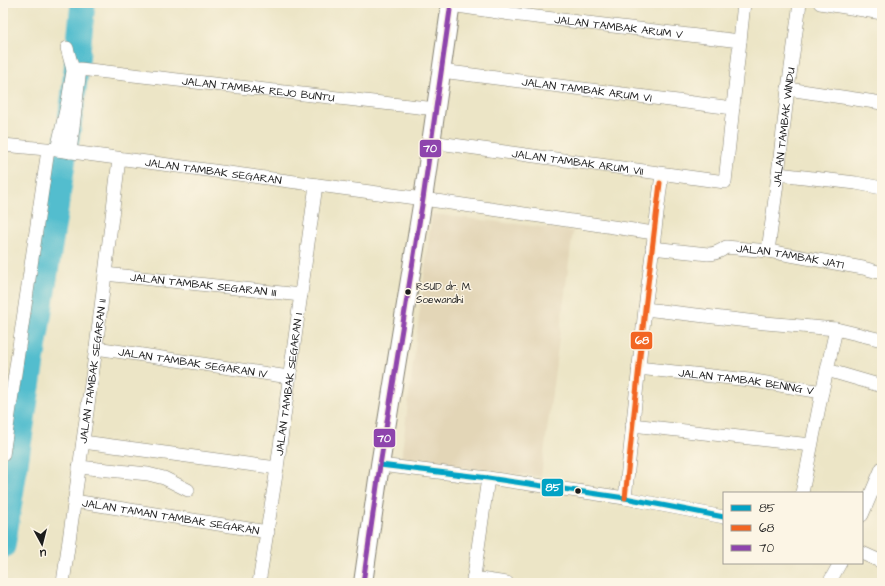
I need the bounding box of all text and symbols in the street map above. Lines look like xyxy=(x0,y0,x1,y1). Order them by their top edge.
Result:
street label: JALAN TAMBAK ARUM V xyxy=(553,12,684,42)
street label: JALAN TAMBAK WINDU xyxy=(770,66,799,188)
street label: JALAN TAMBAK REJO BUNTU xyxy=(181,73,335,106)
street label: JALAN TAMBAK ARUM VI xyxy=(521,74,653,106)
line badge: 70 xyxy=(419,139,442,158)
text: 70 xyxy=(422,141,437,156)
street label: JALAN TAMBAK ARUM VII xyxy=(511,146,645,179)
street label: JALAN TAMBAK SEGARAN xyxy=(144,155,283,188)
street label: JALAN TAMBAK JATI xyxy=(736,241,846,273)
street label: JALAN TAMBAK SEGARAN III xyxy=(129,270,278,300)
place label: RSUD dr. M. Soewandhi xyxy=(416,280,472,307)
marker: RSUD dr. M. Soewandhi xyxy=(403,287,413,297)
street label: JALAN TAMBAK SEGARAN II xyxy=(76,298,110,444)
street label: JALAN TAMBAK SEGARAN I xyxy=(272,312,306,457)
line badge: 68 xyxy=(630,331,653,350)
text: 68 xyxy=(635,333,650,348)
street label: JALAN TAMBAK SEGARAN IV xyxy=(117,344,269,382)
street label: JALAN TAMBAK BENING V xyxy=(678,365,815,399)
line badge: 70 xyxy=(373,428,396,448)
text: 70 xyxy=(376,431,391,446)
line badge: 85 xyxy=(541,478,564,497)
text: 85 xyxy=(546,480,561,495)
unlabelled marker xyxy=(573,486,583,496)
legend xyxy=(723,492,863,564)
street label: JALAN TAMAN TAMBAK SEGARAN xyxy=(81,495,260,539)
text: 85 xyxy=(759,500,776,517)
text: 68 xyxy=(759,520,775,537)
north arrow xyxy=(22,524,62,564)
text: 70 xyxy=(759,540,774,557)
text: U xyxy=(39,545,48,561)

